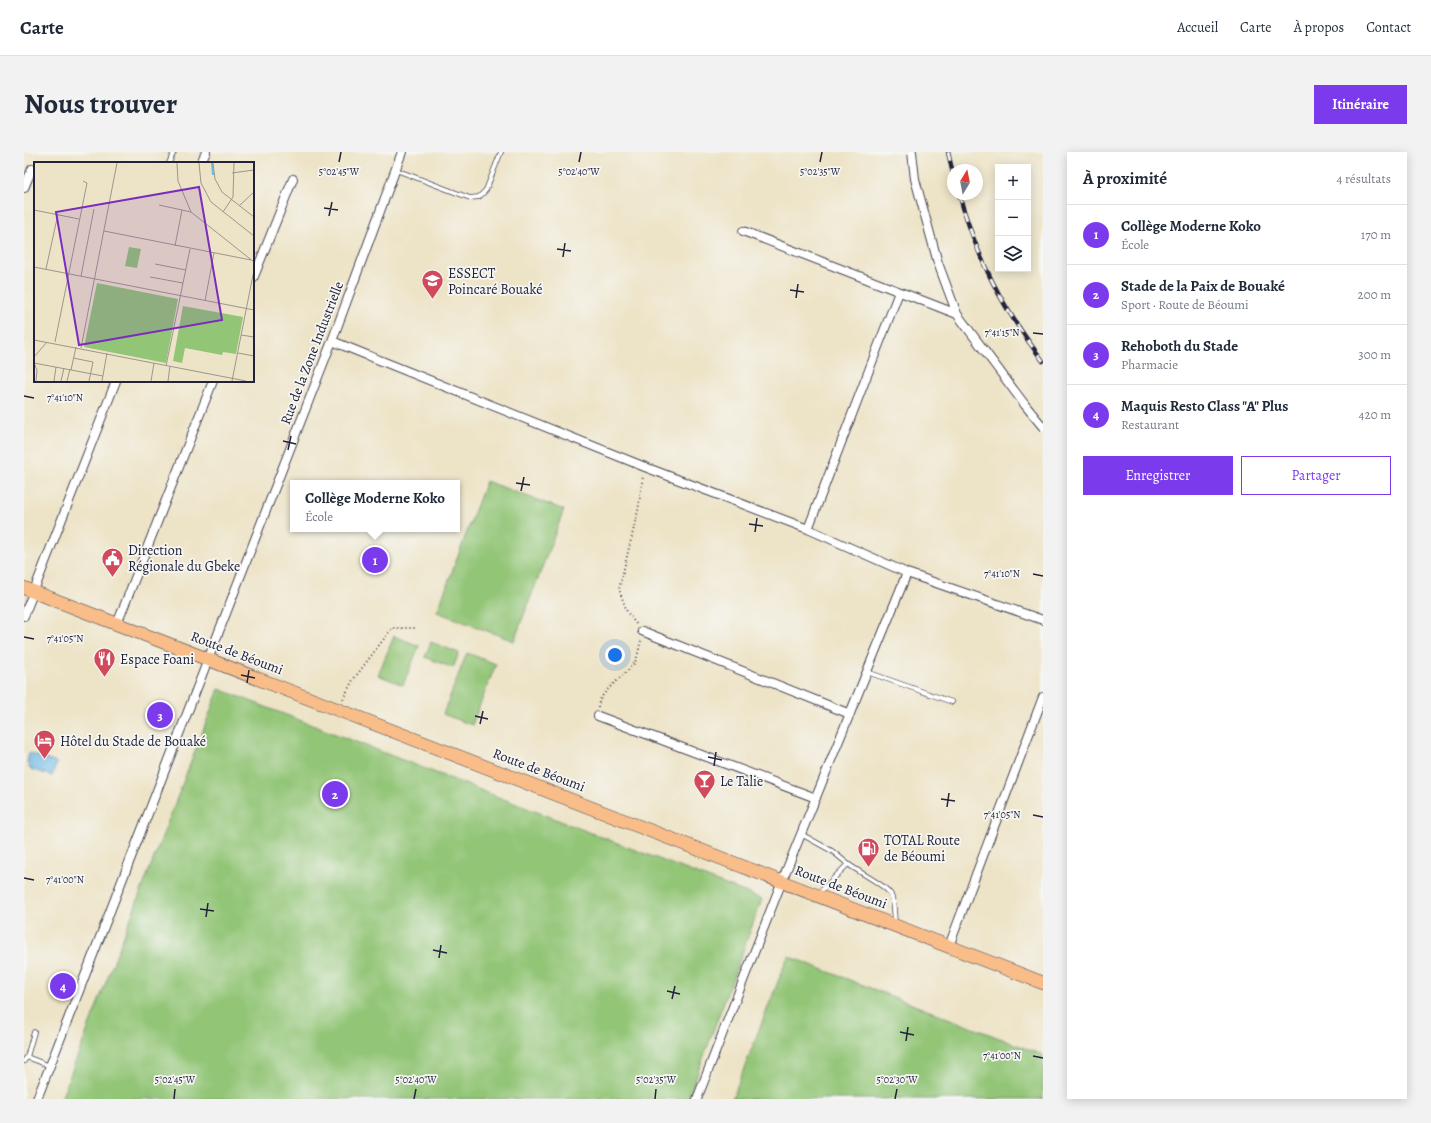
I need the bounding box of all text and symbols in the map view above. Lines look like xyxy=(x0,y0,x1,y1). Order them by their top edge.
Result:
text: Carte xyxy=(20,15,64,41)
text: Accueil xyxy=(1177,18,1218,37)
text: Carte xyxy=(1240,18,1272,37)
text: À propos xyxy=(1294,18,1344,37)
text: Contact xyxy=(1366,18,1411,37)
text: Nous trouver xyxy=(24,85,177,123)
button: Itinéraire xyxy=(1314,85,1407,124)
inset map xyxy=(34,162,254,382)
north arrow xyxy=(947,164,983,200)
map controls xyxy=(995,164,1031,272)
button: + xyxy=(995,164,1031,200)
text: 5°02'45"W xyxy=(319,165,360,178)
text: 5°02'40"W xyxy=(558,165,600,178)
text: 5°02'35"W xyxy=(800,165,841,178)
text: À proximité xyxy=(1083,167,1167,190)
text: 4 résultats xyxy=(1337,170,1391,187)
button: − xyxy=(995,200,1031,236)
text: Collège Moderne Koko xyxy=(1121,216,1261,236)
text: 1 xyxy=(1094,226,1098,243)
text: 170 m xyxy=(1361,226,1391,243)
button: layers xyxy=(995,236,1031,272)
text: École xyxy=(1121,236,1149,253)
place label: ESSECT Poincaré Bouaké xyxy=(448,264,543,299)
school or university icon: ESSECT Poincaré Bouaké xyxy=(419,268,445,301)
text: Stade de la Paix de Bouaké xyxy=(1121,276,1285,296)
street label: Rue de la Zone Industrielle xyxy=(276,279,348,427)
text: 2 xyxy=(1093,286,1099,303)
text: 200 m xyxy=(1358,286,1391,303)
text: Sport · Route de Béoumi xyxy=(1121,296,1249,313)
text: 7°41'15"N xyxy=(985,326,1019,339)
text: Rehoboth du Stade xyxy=(1121,336,1238,356)
text: 3 xyxy=(1093,346,1099,363)
text: 300 m xyxy=(1358,346,1391,363)
text: Pharmacie xyxy=(1121,356,1178,373)
text: 7°41'10"N xyxy=(47,391,83,404)
text: Maquis Resto Class "A" Plus xyxy=(1121,396,1288,416)
text: 4 xyxy=(1093,406,1099,423)
text: 420 m xyxy=(1359,406,1391,423)
text: Restaurant xyxy=(1121,416,1179,433)
button: Enregistrer xyxy=(1083,456,1233,495)
button: Partager xyxy=(1241,456,1391,495)
popup xyxy=(290,480,460,532)
text: Collège Moderne Koko xyxy=(305,488,445,508)
text: École xyxy=(305,508,333,525)
place label: Direction Régionale du Gbeke xyxy=(128,541,240,576)
public building icon: Direction Régionale du Gbeke xyxy=(100,545,126,578)
pin: 1 xyxy=(362,545,388,575)
text: 7°41'10"N xyxy=(984,567,1020,580)
street label: Route de Béoumi xyxy=(188,627,286,679)
text: 7°41'05"N xyxy=(47,632,83,645)
your location xyxy=(605,645,625,665)
restaurant icon: Espace Foani xyxy=(92,646,118,679)
place label: Espace Foani xyxy=(120,650,194,669)
pin: 3 xyxy=(147,700,173,730)
hotel icon: Hôtel du Stade de Bouaké xyxy=(32,728,58,761)
place label: Hôtel du Stade de Bouaké xyxy=(60,732,206,751)
street label: Route de Béoumi xyxy=(490,744,588,796)
bar icon: Le Talie xyxy=(692,768,718,801)
place label: Le Talie xyxy=(720,772,763,791)
pin: 2 xyxy=(322,779,348,809)
text: 7°41'05"N xyxy=(984,808,1020,821)
place label: TOTAL Route de Béoumi xyxy=(884,831,960,866)
fuel station icon: TOTAL Route de Béoumi xyxy=(855,835,881,868)
street label: Route de Béoumi xyxy=(792,861,890,913)
text: 7°41'00"N xyxy=(46,873,84,886)
pin: 4 xyxy=(50,971,76,1001)
text: 7°41'00"N xyxy=(983,1049,1021,1062)
text: 5°02'45"W xyxy=(155,1073,196,1086)
text: 5°02'40"W xyxy=(395,1073,437,1086)
text: 5°02'35"W xyxy=(636,1073,677,1086)
text: 5°02'30"W xyxy=(877,1073,918,1086)

